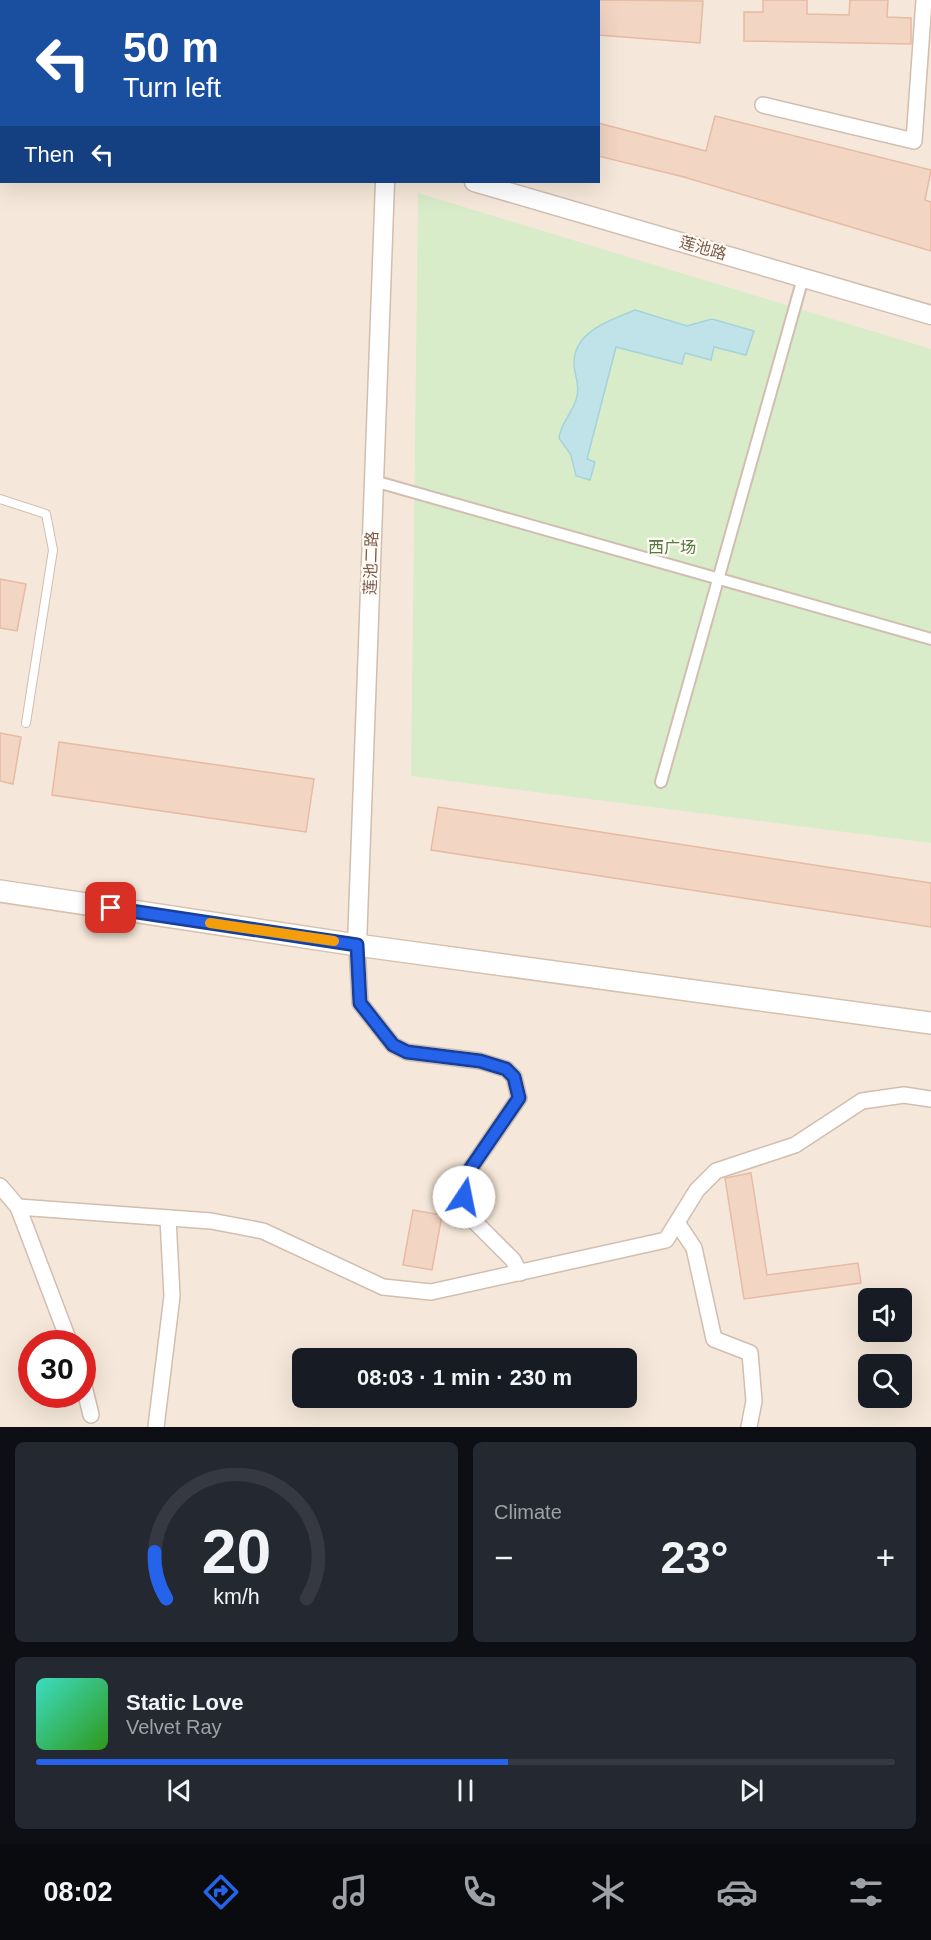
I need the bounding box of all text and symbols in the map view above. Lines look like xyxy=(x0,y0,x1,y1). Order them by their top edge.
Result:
icon: left xyxy=(24,24,102,102)
text: 50 m xyxy=(123,24,219,71)
text: Turn left xyxy=(123,73,221,103)
icon: left xyxy=(86,138,119,171)
text: Then xyxy=(24,142,74,167)
street label: 莲池路 xyxy=(678,233,728,263)
street label: 莲池二路 xyxy=(361,531,381,595)
park label: 西广场 xyxy=(648,539,696,556)
pin xyxy=(85,882,136,933)
icon: arrive xyxy=(94,891,127,924)
position arrow xyxy=(432,1165,496,1229)
map controls xyxy=(858,1288,912,1408)
button: sound xyxy=(858,1288,912,1342)
speed limit sign: 30 xyxy=(18,1330,96,1408)
button: search xyxy=(858,1354,912,1408)
text: 08:03 · 1 min · 230 m xyxy=(357,1365,572,1390)
text: Climate xyxy=(494,1501,562,1523)
text: 20 xyxy=(202,1517,271,1586)
text: 23° xyxy=(660,1532,729,1583)
text: − xyxy=(494,1539,513,1576)
text: + xyxy=(876,1539,895,1576)
text: km/h xyxy=(213,1585,260,1609)
text: Static Love xyxy=(126,1690,243,1715)
text: Velvet Ray xyxy=(126,1716,222,1738)
icon: previous xyxy=(163,1774,196,1807)
icon: pause xyxy=(449,1774,482,1807)
icon: next xyxy=(735,1774,768,1807)
icon: directions xyxy=(200,1871,242,1913)
icon: music xyxy=(329,1871,371,1913)
icon: phone xyxy=(458,1871,500,1913)
icon: climate xyxy=(587,1871,629,1913)
icon: car xyxy=(716,1871,758,1913)
icon: filters xyxy=(845,1871,887,1913)
text: 08:02 xyxy=(44,1877,113,1907)

